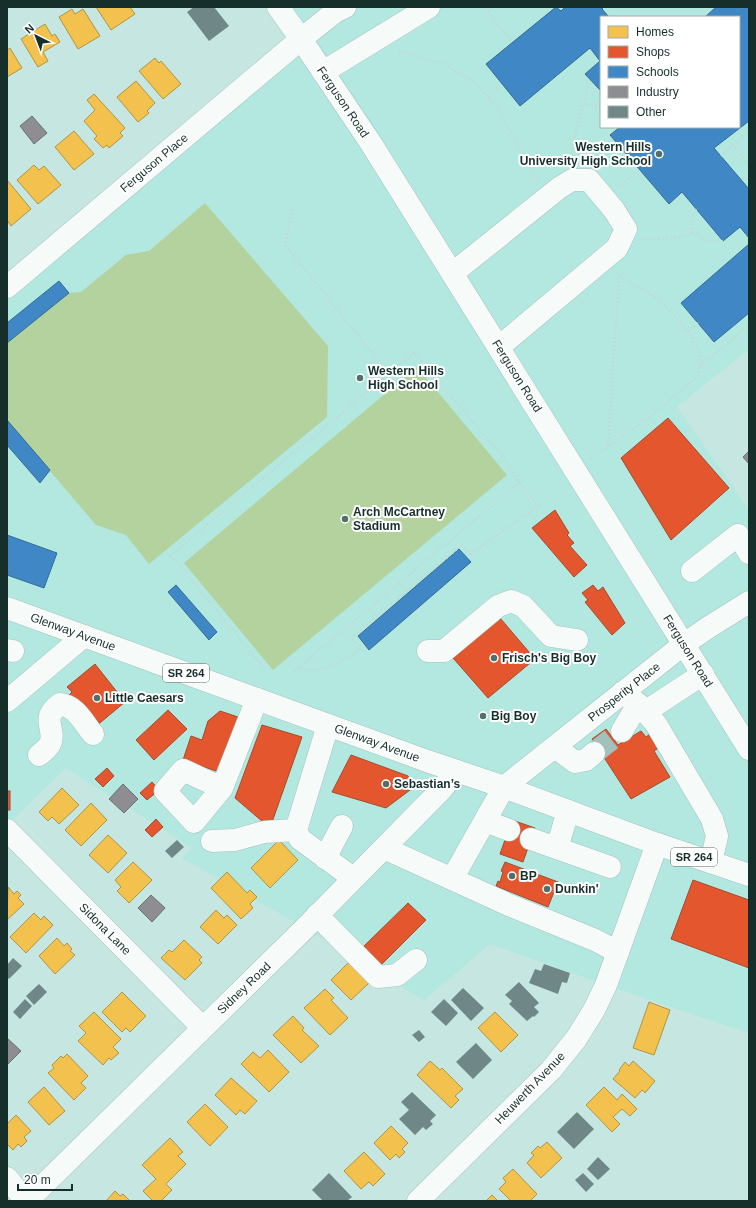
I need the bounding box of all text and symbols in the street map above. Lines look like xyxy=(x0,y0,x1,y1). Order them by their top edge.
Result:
north arrow xyxy=(16,16,56,56)
legend xyxy=(600,16,740,128)
text: N xyxy=(22,21,36,36)
text: Homes xyxy=(636,25,674,39)
text: Shops xyxy=(636,45,670,59)
street label: Ferguson Road xyxy=(314,64,372,140)
text: Schools xyxy=(636,65,679,79)
text: Industry xyxy=(636,85,679,99)
text: Other xyxy=(636,105,666,119)
street label: Ferguson Place xyxy=(117,130,191,195)
place label: Western Hills University High School xyxy=(520,140,651,168)
marker: Western Hills University High School xyxy=(654,149,664,159)
street label: Ferguson Road xyxy=(489,337,545,415)
place label: Western Hills High School xyxy=(368,364,444,392)
marker: Western Hills High School xyxy=(355,373,365,383)
place label: Arch McCartney Stadium xyxy=(353,505,445,533)
marker: Arch McCartney Stadium xyxy=(340,514,350,524)
street label: Glenway Avenue xyxy=(28,610,118,654)
street label: Ferguson Road xyxy=(660,612,716,690)
place label: Frisch's Big Boy xyxy=(502,651,597,665)
marker: Frisch's Big Boy xyxy=(489,653,499,663)
street label: Prosperity Place xyxy=(585,659,663,724)
road number: SR 264 xyxy=(163,664,209,682)
place label: Little Caesars xyxy=(105,691,184,705)
marker: Little Caesars xyxy=(92,693,102,703)
place label: Big Boy xyxy=(491,709,537,723)
marker: Big Boy xyxy=(478,711,488,721)
street label: Glenway Avenue xyxy=(332,721,422,765)
place label: Sebastian’s xyxy=(394,777,461,791)
marker: Sebastian’s xyxy=(381,779,391,789)
road number: SR 264 xyxy=(671,848,717,866)
place label: BP xyxy=(520,869,537,883)
marker: BP xyxy=(507,871,517,881)
place label: Dunkin' xyxy=(555,882,599,896)
marker: Dunkin' xyxy=(542,884,552,894)
street label: Sidona Lane xyxy=(76,900,134,958)
street label: Sidney Road xyxy=(214,959,274,1017)
street label: Heuwerth Avenue xyxy=(492,1049,568,1127)
scale bar xyxy=(18,1166,72,1192)
text: 20 m xyxy=(24,1173,51,1187)

